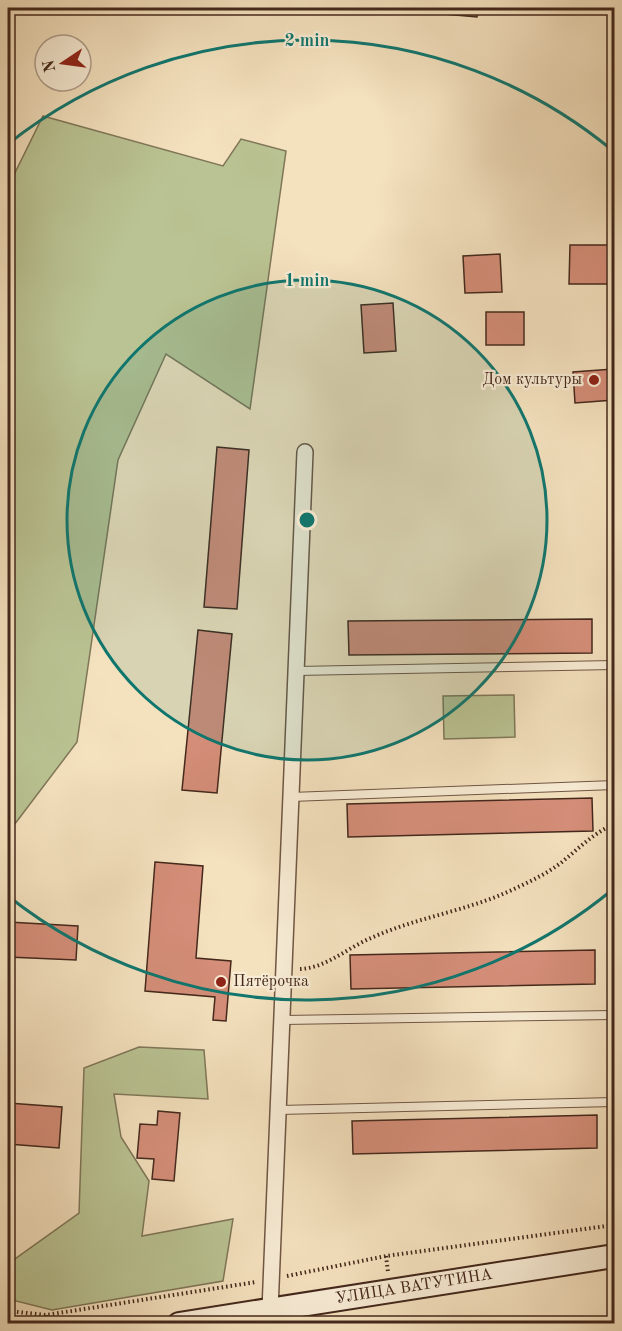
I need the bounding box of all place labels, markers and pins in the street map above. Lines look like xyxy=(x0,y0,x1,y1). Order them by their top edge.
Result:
place label: Дом культуры xyxy=(483,372,582,388)
marker: Дом культуры xyxy=(587,373,601,387)
centre of rings xyxy=(297,510,317,530)
place label: Пятёрочка xyxy=(233,974,309,990)
marker: Пятёрочка xyxy=(214,975,228,989)

